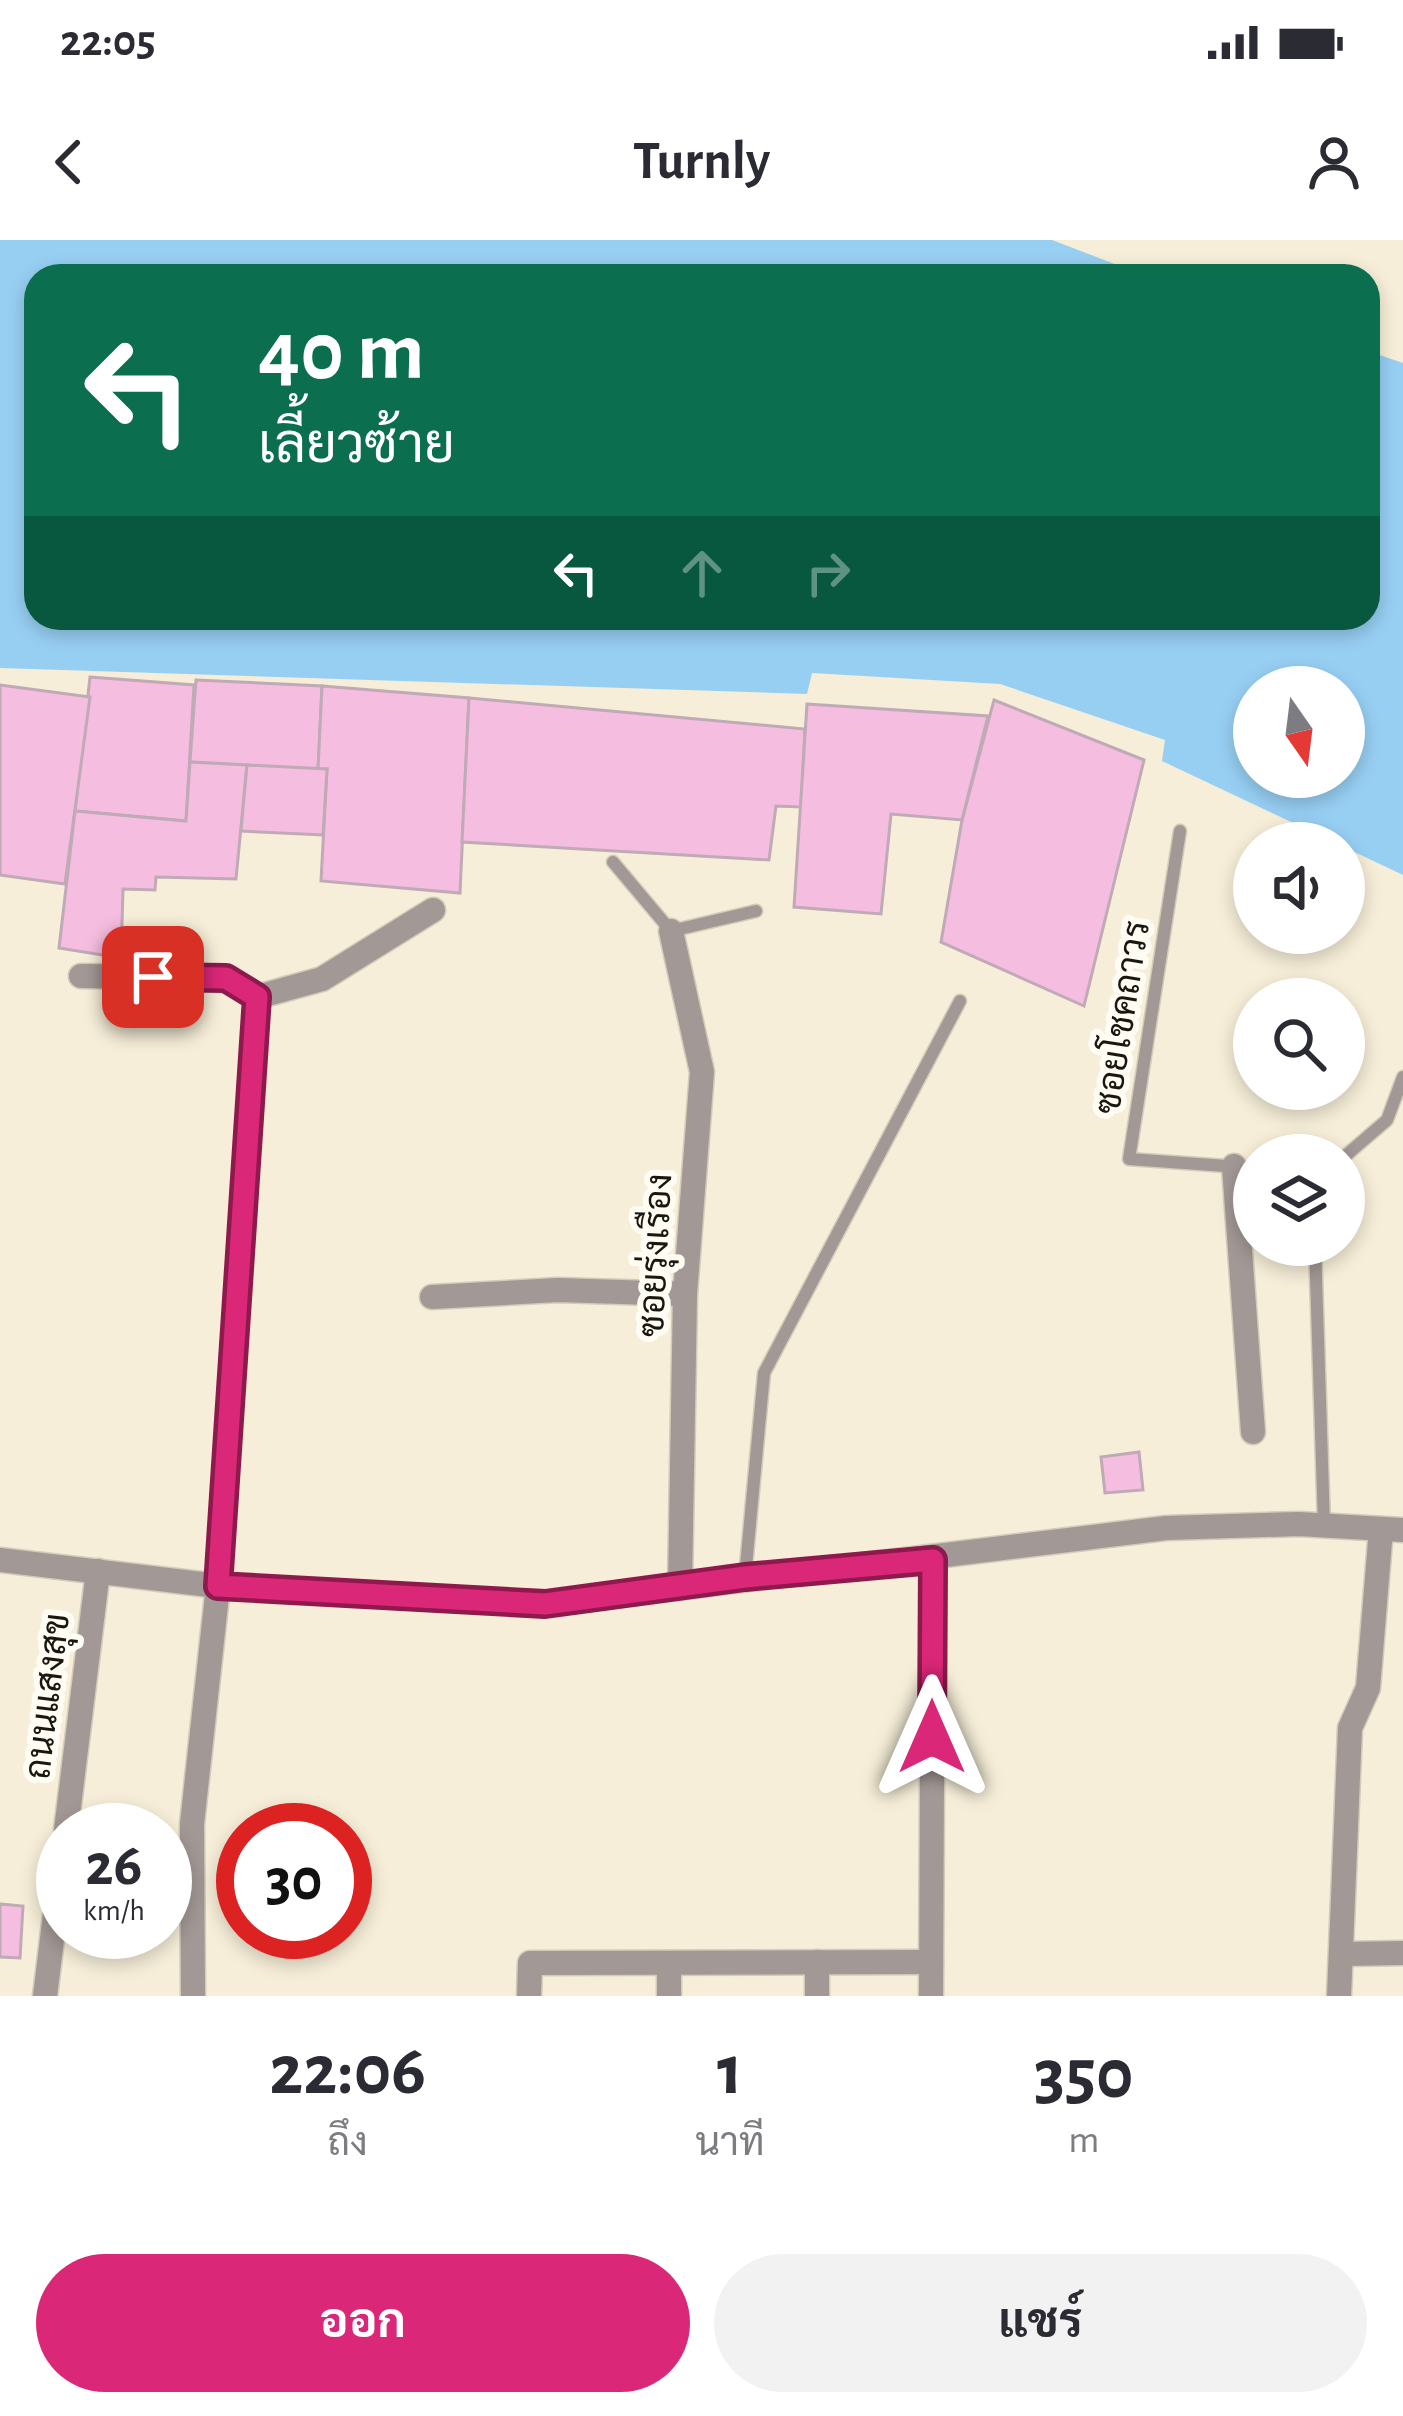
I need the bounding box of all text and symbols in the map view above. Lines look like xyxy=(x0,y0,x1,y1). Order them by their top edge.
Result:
text: 22:05 xyxy=(60,19,156,64)
icon: back xyxy=(36,129,102,195)
icon: person xyxy=(1301,129,1367,195)
text: Turnly xyxy=(633,135,770,189)
text: 40 m xyxy=(258,311,425,395)
icon: left xyxy=(60,312,216,468)
text: เลี้ยวซ้าย xyxy=(258,419,455,473)
icon: left xyxy=(543,540,609,606)
icon: ahead xyxy=(669,540,735,606)
icon: right xyxy=(795,540,861,606)
north arrow xyxy=(1233,666,1365,798)
map controls xyxy=(1233,666,1365,1266)
button: sound xyxy=(1233,822,1365,954)
street label: ซอยโชคถาวร xyxy=(1084,917,1156,1117)
pin xyxy=(102,926,204,1028)
icon: arrive xyxy=(120,944,186,1010)
button: search xyxy=(1233,978,1365,1110)
button: layers xyxy=(1233,1134,1365,1266)
street label: ซอยรุ่งเรือง xyxy=(628,1172,683,1338)
street label: ถนนแสงสุข xyxy=(20,1611,81,1782)
position arrow xyxy=(869,1674,995,1800)
speed limit sign: 30 xyxy=(216,1803,372,1959)
text: 26 xyxy=(85,1836,143,1896)
text: km/h xyxy=(83,1896,145,1926)
text: 22:06 xyxy=(269,2035,426,2107)
text: 1 xyxy=(717,2035,743,2107)
text: 350 xyxy=(1034,2039,1134,2111)
text: m xyxy=(1068,2121,1099,2160)
text: ถึง xyxy=(327,2124,368,2163)
text: นาที xyxy=(695,2124,765,2163)
button: ออก xyxy=(36,2254,690,2392)
button: แชร์ xyxy=(714,2254,1367,2392)

